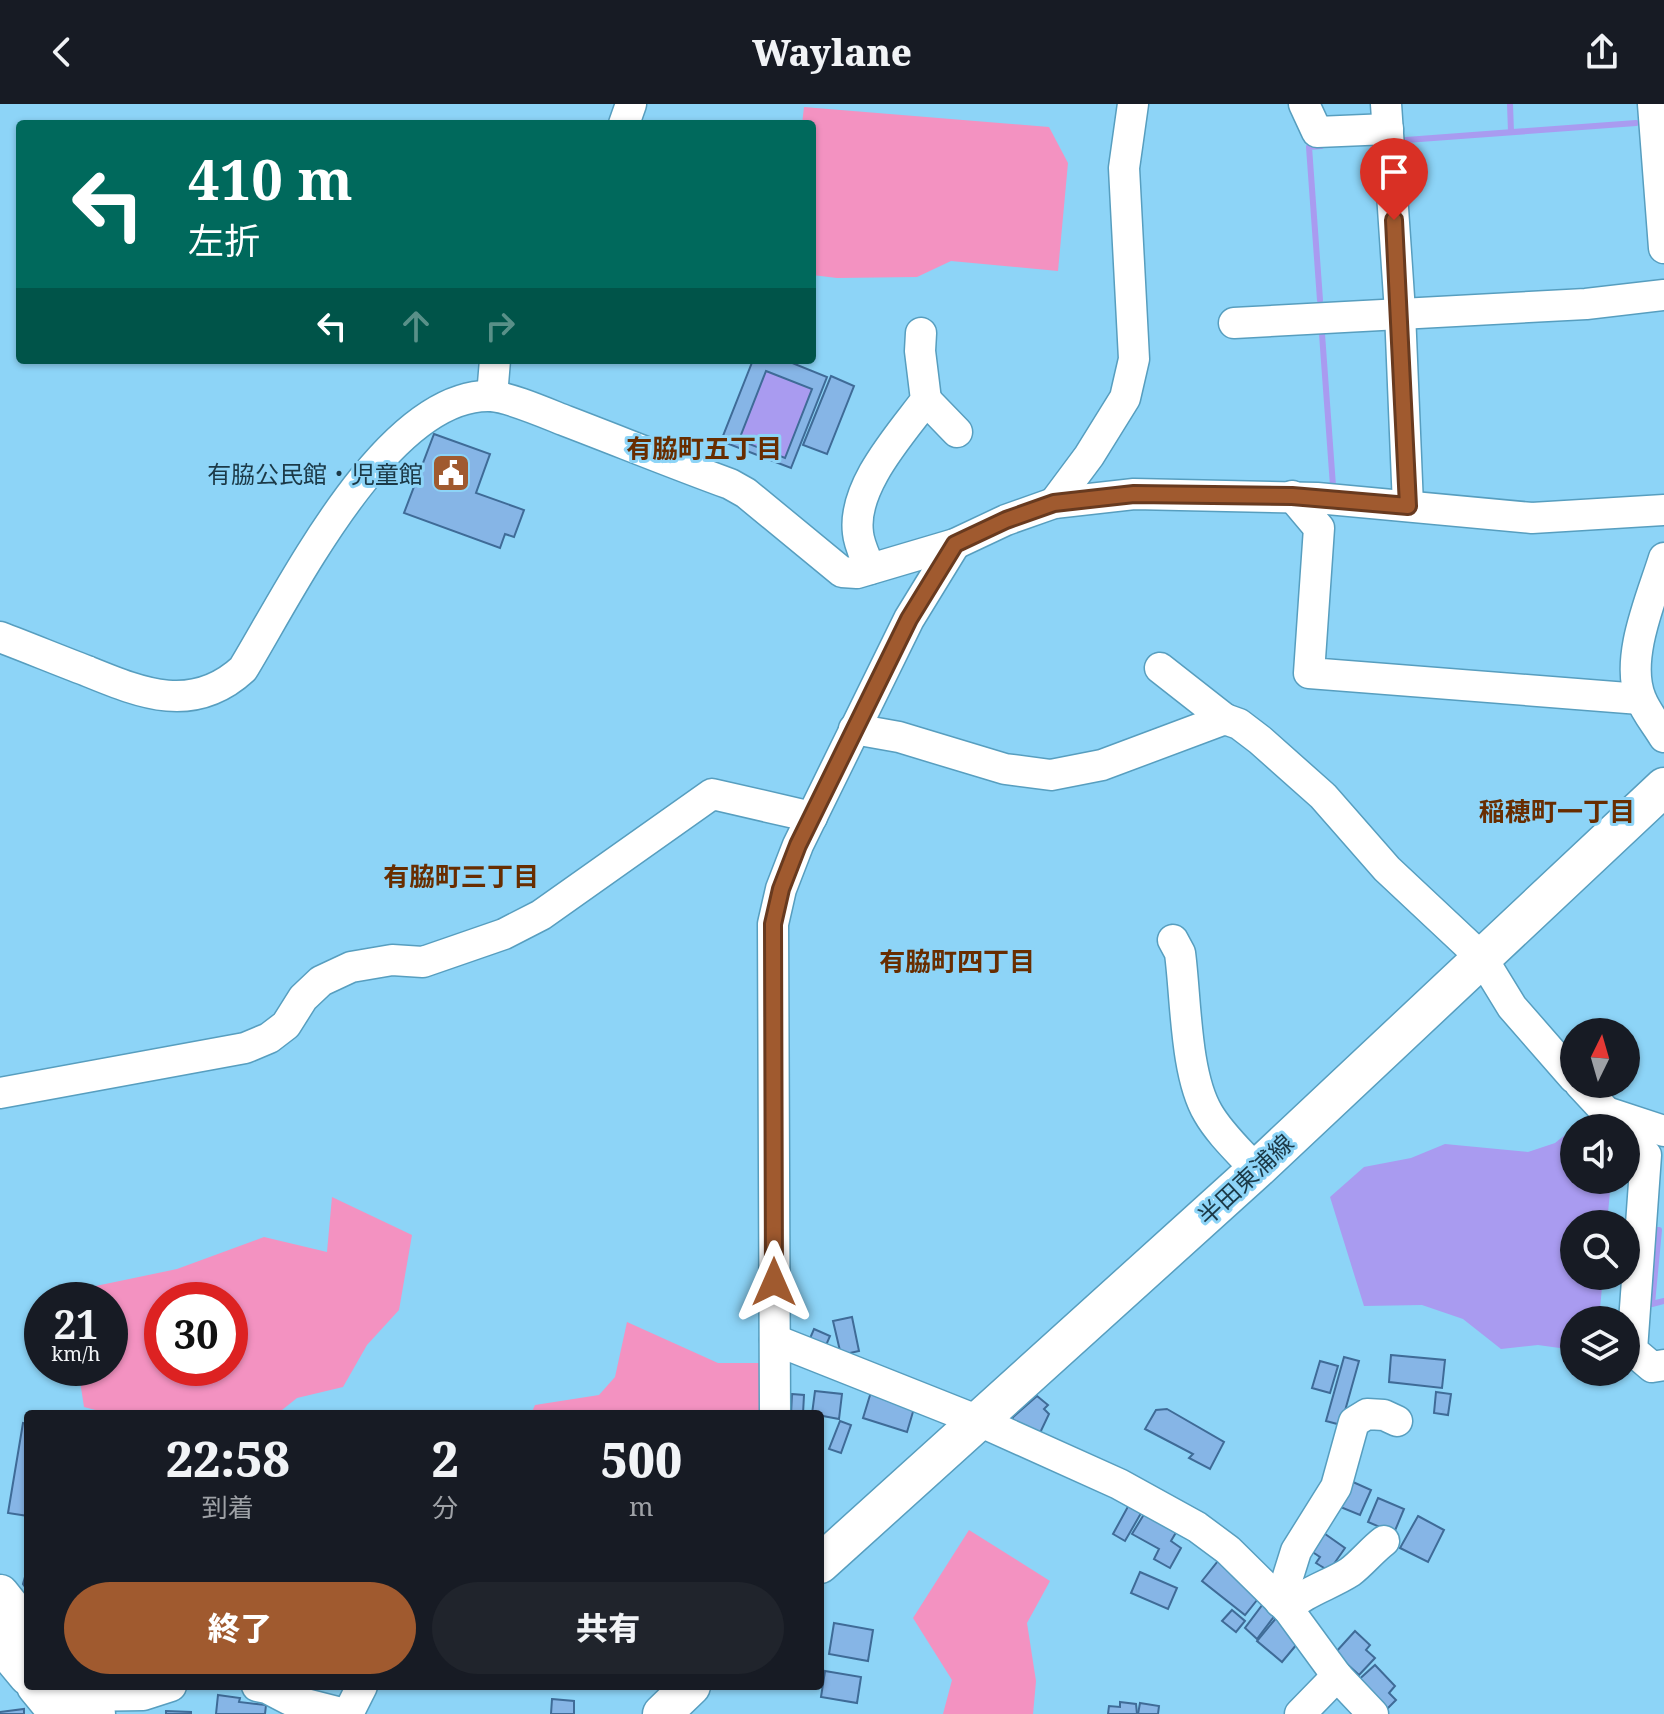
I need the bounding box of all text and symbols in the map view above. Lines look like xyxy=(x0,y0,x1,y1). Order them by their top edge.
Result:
text: Waylane xyxy=(752,28,912,77)
icon: back xyxy=(40,30,84,74)
icon: share xyxy=(1580,30,1624,74)
pin xyxy=(1360,138,1428,220)
text: 410 m xyxy=(188,140,353,216)
icon: arrive xyxy=(1372,150,1416,194)
icon: left xyxy=(56,152,160,256)
text: 左折 xyxy=(188,216,260,265)
icon: left xyxy=(310,304,354,348)
icon: ahead xyxy=(394,304,438,348)
icon: right xyxy=(478,304,522,348)
district label: 有脇町五丁目 xyxy=(626,430,782,466)
public building icon: 有脇公民館・児童館 xyxy=(430,452,472,494)
place label: 有脇公民館・児童館 xyxy=(207,457,423,490)
district label: 稲穂町一丁目 xyxy=(1479,793,1635,829)
district label: 有脇町三丁目 xyxy=(383,858,539,894)
district label: 有脇町四丁目 xyxy=(879,943,1035,979)
north arrow xyxy=(1560,1018,1640,1098)
map controls xyxy=(1560,1018,1640,1386)
button: sound xyxy=(1560,1114,1640,1194)
street label: 半田東浦線 xyxy=(1190,1126,1300,1232)
button: search xyxy=(1560,1210,1640,1290)
position arrow xyxy=(732,1240,816,1324)
speed limit sign: 30 xyxy=(144,1282,248,1386)
text: 21 xyxy=(53,1296,99,1351)
button: layers xyxy=(1560,1306,1640,1386)
text: km/h xyxy=(51,1340,101,1367)
text: 22:58 xyxy=(166,1426,290,1491)
text: 2 xyxy=(431,1426,459,1491)
text: 500 xyxy=(601,1427,682,1492)
text: m xyxy=(629,1488,654,1524)
text: 到着 xyxy=(202,1489,254,1525)
text: 分 xyxy=(432,1489,458,1525)
button: 終了 xyxy=(64,1582,416,1674)
button: 共有 xyxy=(432,1582,784,1674)

